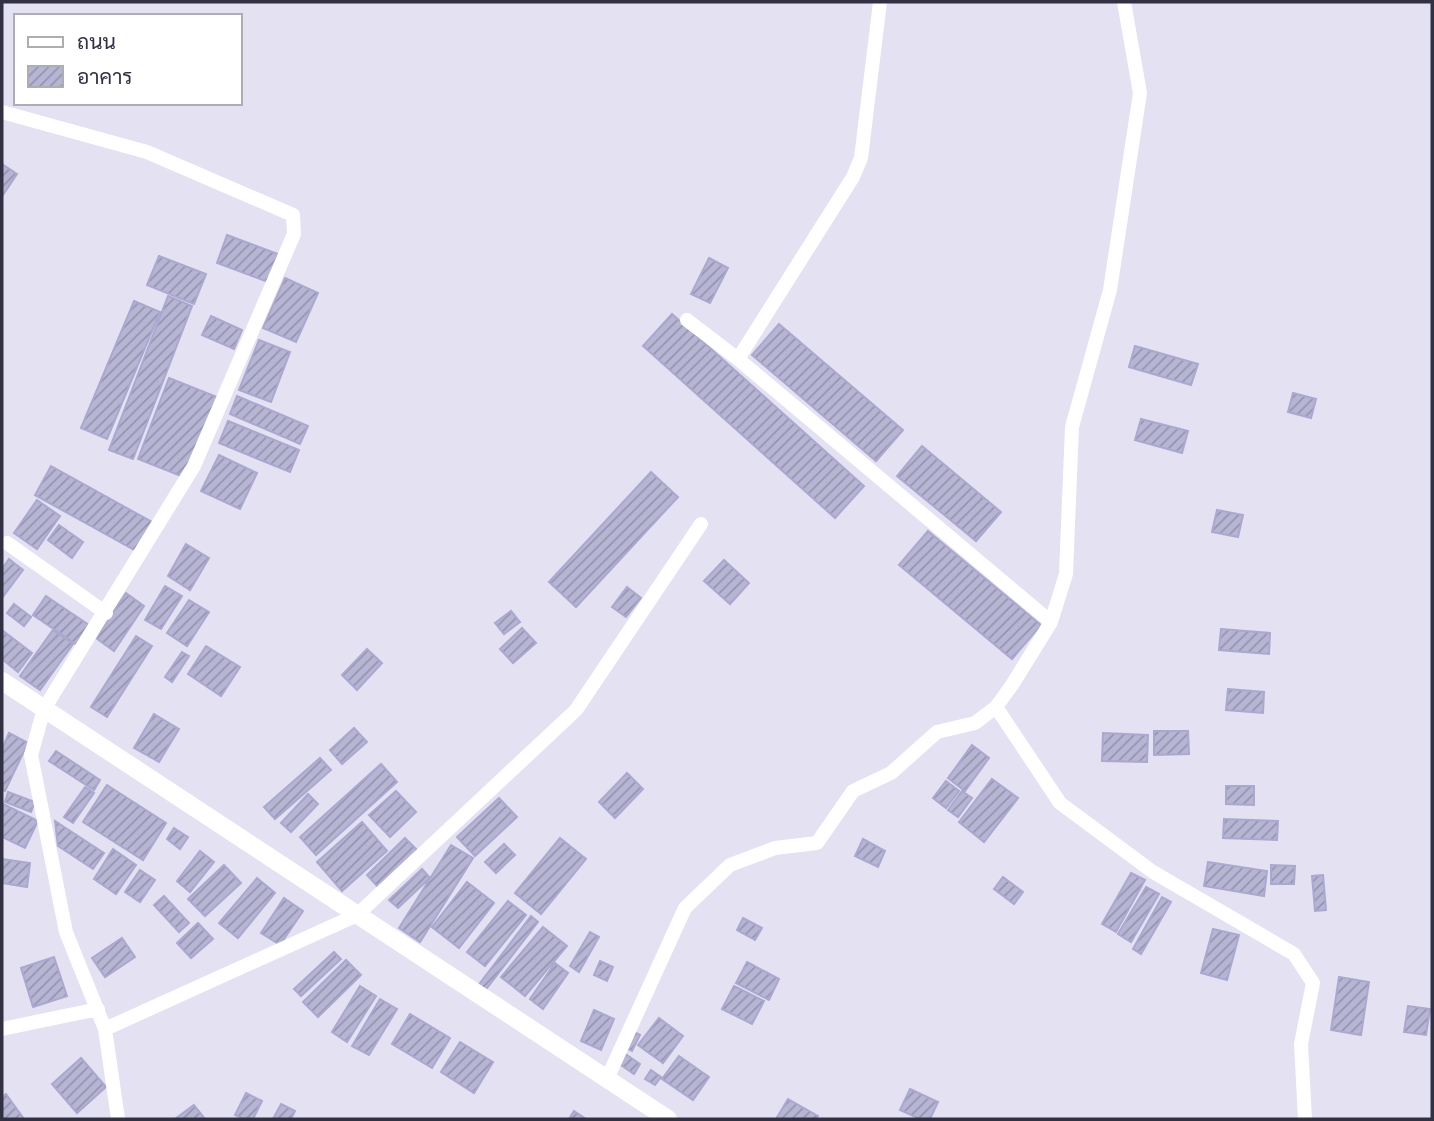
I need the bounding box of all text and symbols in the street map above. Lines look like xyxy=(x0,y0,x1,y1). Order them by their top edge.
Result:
legend xyxy=(14,14,242,105)
text: ถนน xyxy=(77,27,116,56)
text: อาคาร xyxy=(77,62,133,91)

